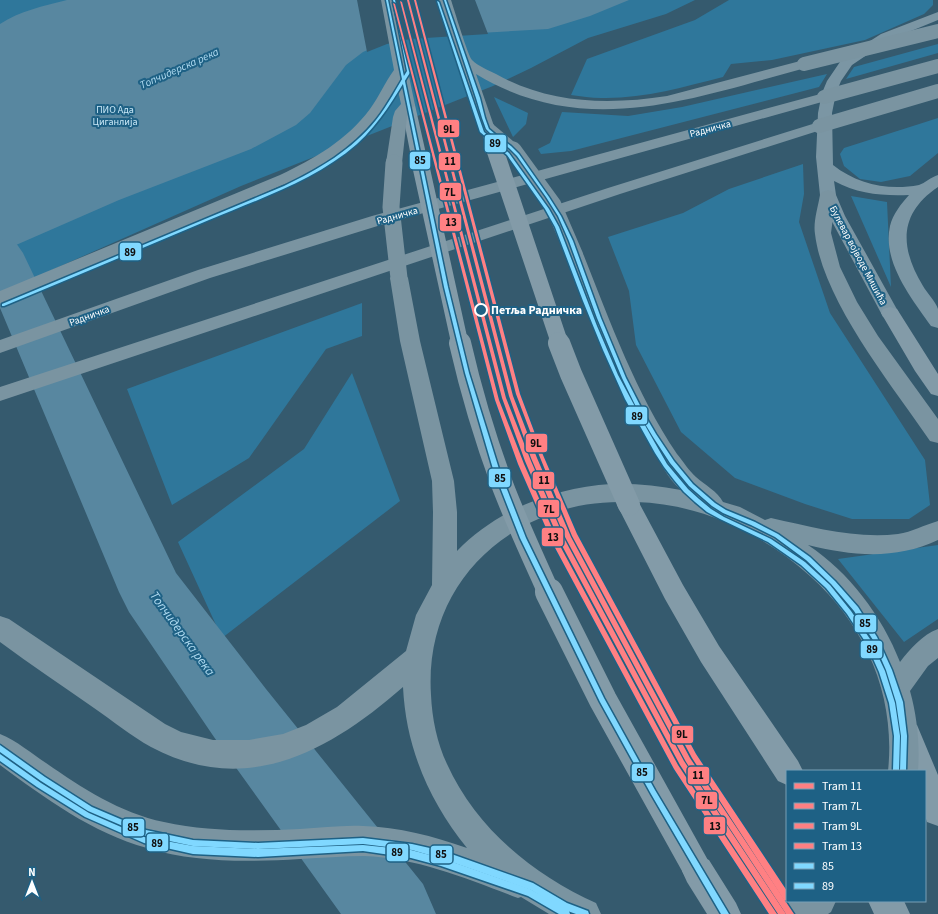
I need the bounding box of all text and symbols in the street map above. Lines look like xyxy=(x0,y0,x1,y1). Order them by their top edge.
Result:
water label: Топчидерска река xyxy=(137,44,221,93)
park label: ПИО Ада Циганлија xyxy=(92,103,138,129)
street label: Радничка xyxy=(688,117,732,141)
line badge: 9L xyxy=(437,119,460,138)
text: 9L xyxy=(443,122,455,137)
line badge: 89 xyxy=(484,134,507,153)
text: 89 xyxy=(489,136,501,151)
line badge: 85 xyxy=(409,151,431,170)
line badge: 11 xyxy=(438,152,461,171)
text: 85 xyxy=(414,153,426,168)
text: 11 xyxy=(444,154,456,169)
line badge: 7L xyxy=(439,182,462,201)
text: 7L xyxy=(444,185,456,200)
street label: Радничка xyxy=(375,203,419,228)
street label: Булевар војводе Мишића xyxy=(826,203,890,308)
line badge: 13 xyxy=(439,213,462,232)
text: 13 xyxy=(445,215,457,230)
line badge: 89 xyxy=(119,242,142,261)
text: 89 xyxy=(124,245,136,260)
street label: Радничка xyxy=(67,302,111,330)
place label: Петља Радничка xyxy=(491,302,582,319)
marker: Петља Радничка xyxy=(474,303,488,317)
line badge: 89 xyxy=(625,406,648,425)
text: 89 xyxy=(631,409,643,424)
line badge: 9L xyxy=(525,433,548,453)
text: 9L xyxy=(530,436,542,451)
line badge: 85 xyxy=(488,468,511,488)
text: 85 xyxy=(494,471,506,486)
line badge: 11 xyxy=(532,471,555,490)
text: 11 xyxy=(538,473,550,488)
line badge: 7L xyxy=(537,499,560,518)
text: 7L xyxy=(543,502,555,517)
line badge: 13 xyxy=(541,527,564,547)
text: 13 xyxy=(547,530,559,545)
water label: Топчидерска река xyxy=(145,588,219,680)
line badge: 85 xyxy=(854,614,877,633)
text: 85 xyxy=(859,616,871,631)
line badge: 89 xyxy=(860,640,883,659)
text: 89 xyxy=(866,642,878,657)
line badge: 9L xyxy=(671,725,694,744)
text: 9L xyxy=(676,727,688,742)
line badge: 85 xyxy=(631,763,654,782)
text: 85 xyxy=(636,765,648,780)
line badge: 11 xyxy=(687,766,710,785)
text: 11 xyxy=(692,768,704,783)
legend xyxy=(786,770,926,902)
text: Tram 11 xyxy=(822,778,862,795)
line badge: 7L xyxy=(695,791,718,810)
text: 7L xyxy=(701,793,713,808)
text: Tram 7L xyxy=(822,798,862,815)
line badge: 13 xyxy=(703,816,726,835)
line badge: 85 xyxy=(122,818,145,837)
text: Tram 9L xyxy=(822,818,862,835)
text: 13 xyxy=(709,819,721,834)
text: 85 xyxy=(127,820,139,835)
line badge: 89 xyxy=(146,833,169,852)
text: 89 xyxy=(151,836,163,851)
text: Tram 13 xyxy=(822,838,862,855)
line badge: 89 xyxy=(386,843,409,862)
text: 89 xyxy=(391,845,403,860)
line badge: 85 xyxy=(430,845,453,864)
text: 85 xyxy=(435,847,447,862)
text: 85 xyxy=(822,858,834,875)
north arrow xyxy=(12,862,52,902)
text: N xyxy=(28,865,36,880)
text: 89 xyxy=(822,878,834,895)

